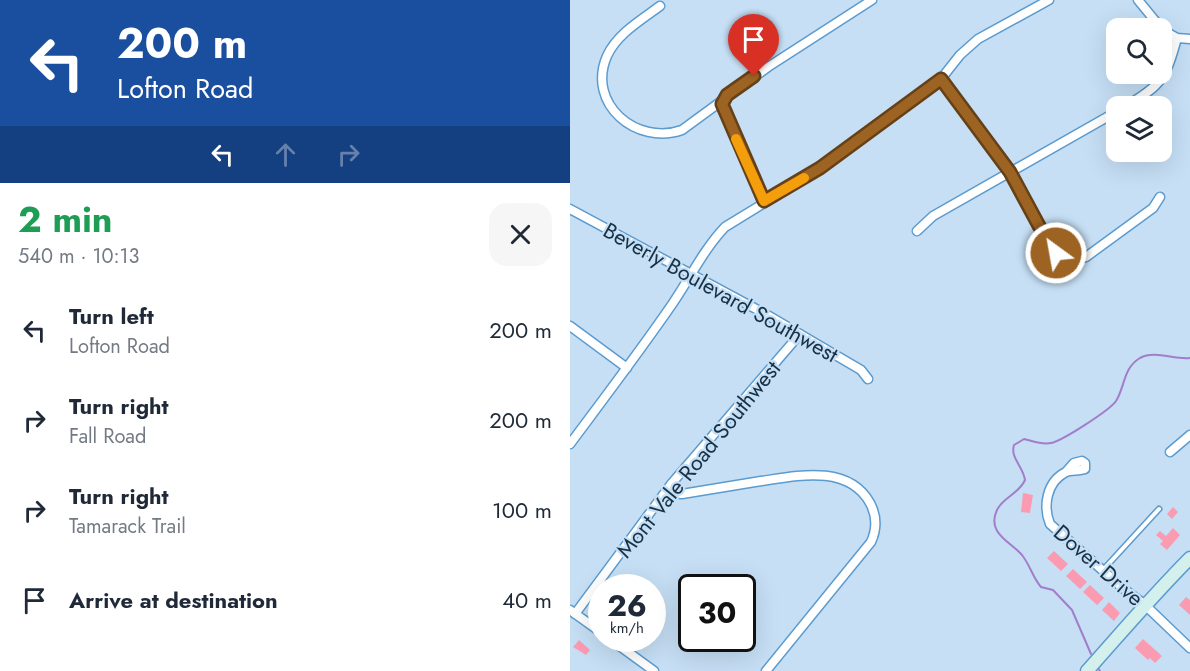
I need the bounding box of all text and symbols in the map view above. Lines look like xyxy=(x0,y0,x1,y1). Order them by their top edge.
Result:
text: 200 m xyxy=(117,13,247,74)
pin xyxy=(728,14,779,76)
map controls xyxy=(1106,18,1172,162)
button: search xyxy=(1106,18,1172,84)
icon: arrive xyxy=(737,23,770,56)
icon: left xyxy=(18,24,96,102)
text: Lofton Road xyxy=(117,69,253,108)
button: layers xyxy=(1106,96,1172,162)
icon: left xyxy=(206,138,239,171)
icon: ahead xyxy=(269,138,302,171)
icon: right xyxy=(332,138,365,171)
text: 2 min xyxy=(18,193,113,245)
button: close xyxy=(489,203,552,266)
street label: Beverly Boulevard Southwest xyxy=(598,214,845,370)
position arrow xyxy=(1024,221,1088,285)
text: 540 m · 10:13 xyxy=(18,242,139,271)
text: Turn left xyxy=(69,300,154,332)
icon: left xyxy=(18,314,51,347)
text: 200 m xyxy=(489,314,552,346)
text: Lofton Road xyxy=(69,332,170,361)
street label: Mont Vale Road Southwest xyxy=(608,353,788,565)
text: Turn right xyxy=(69,390,169,422)
icon: right xyxy=(18,404,51,437)
text: 200 m xyxy=(489,404,552,436)
text: Fall Road xyxy=(69,422,146,451)
text: Turn right xyxy=(69,480,169,512)
icon: right xyxy=(18,494,51,527)
text: 100 m xyxy=(492,494,552,526)
text: Tamarack Trail xyxy=(69,512,186,541)
street label: Dover Drive xyxy=(1047,517,1151,613)
speed limit sign: 30 xyxy=(678,574,756,652)
icon: arrive xyxy=(18,584,51,617)
text: Arrive at destination xyxy=(69,584,278,616)
text: 40 m xyxy=(502,584,552,616)
text: 26 xyxy=(607,584,647,627)
text: km/h xyxy=(610,617,644,639)

